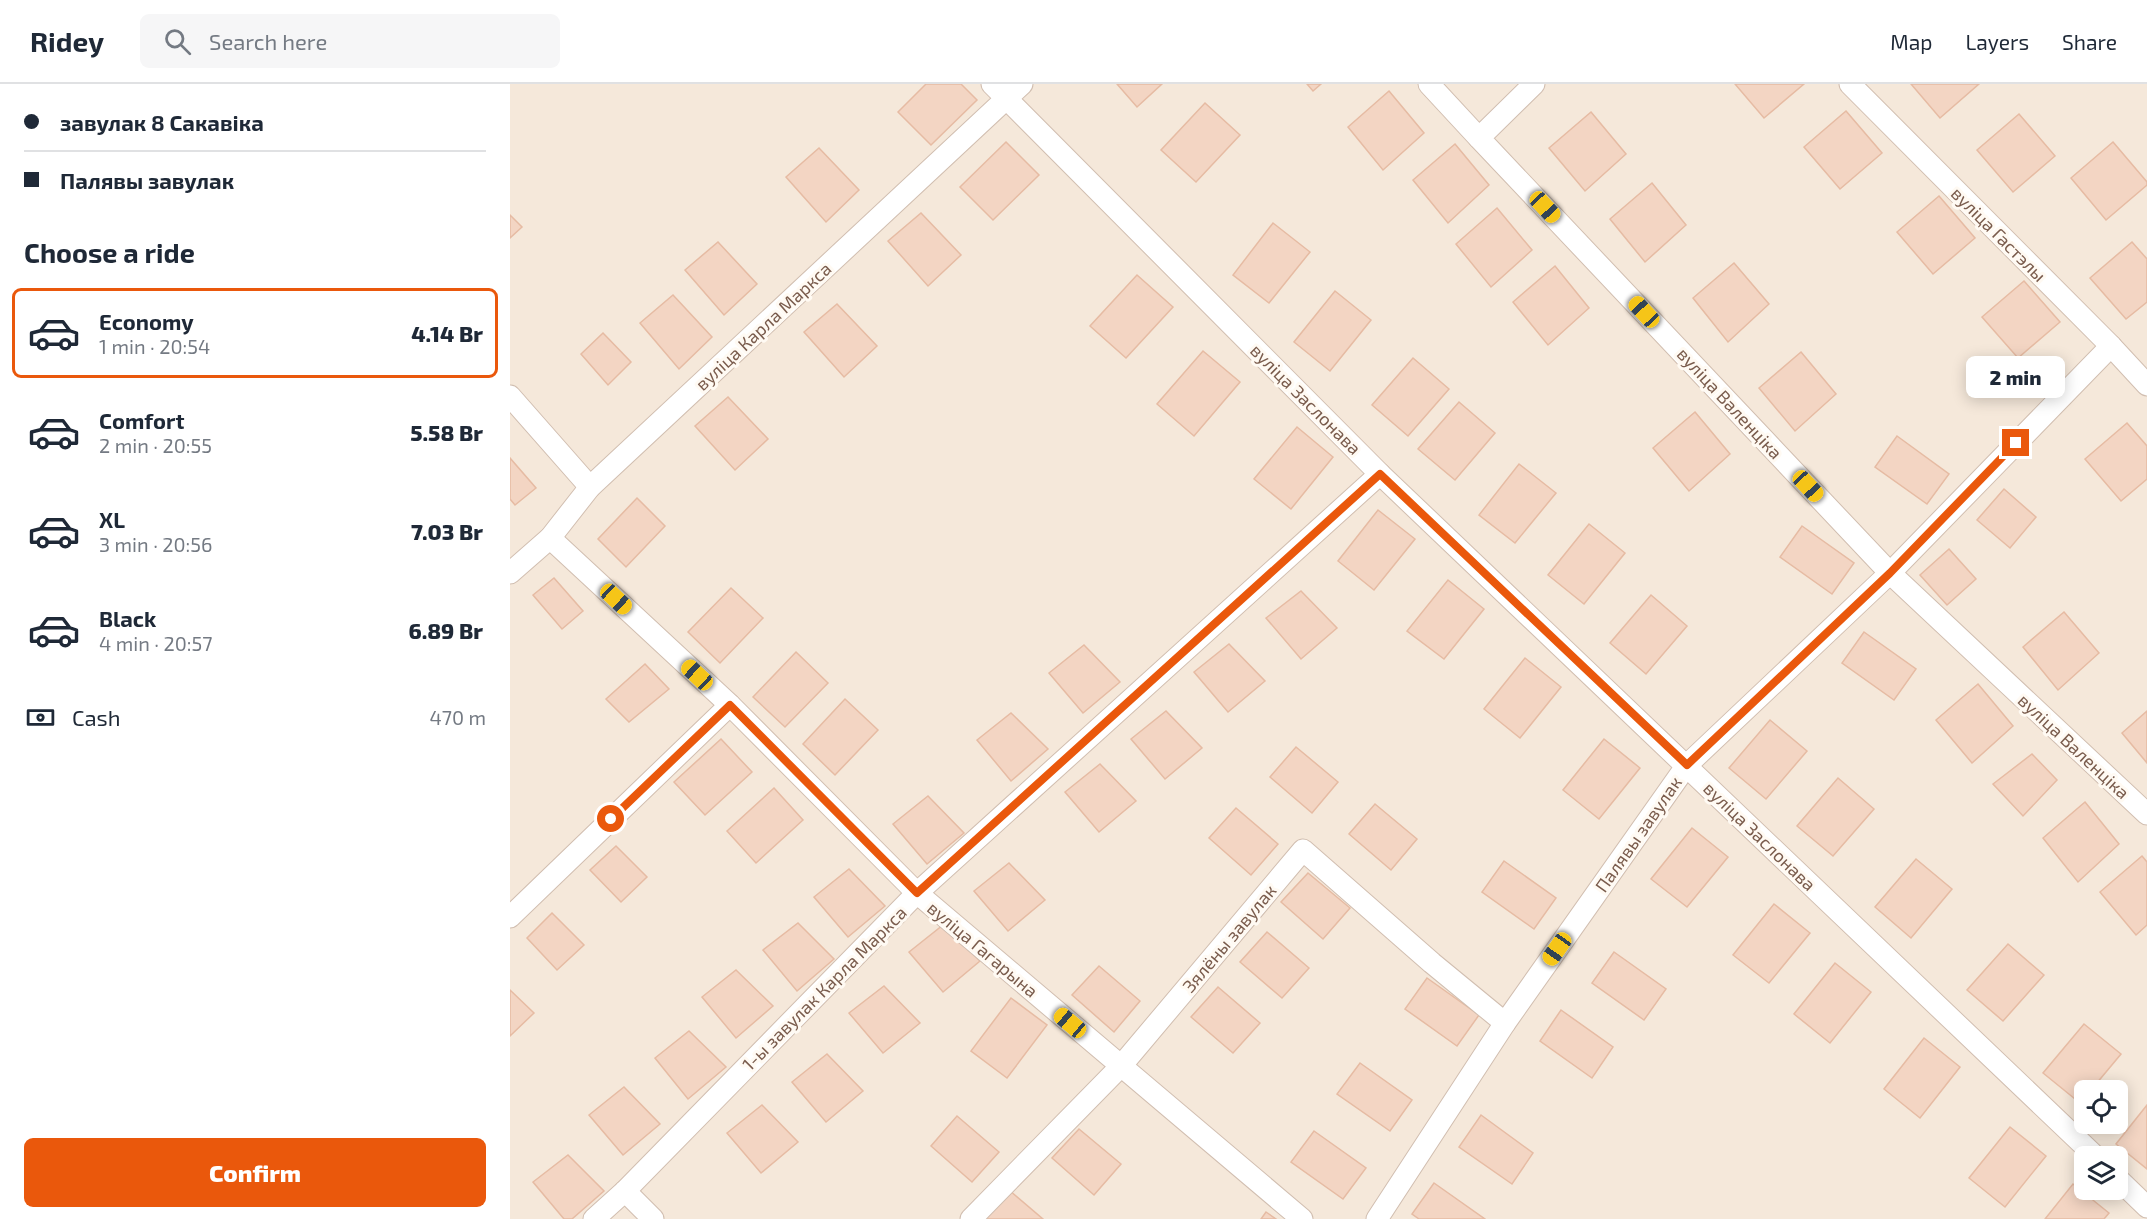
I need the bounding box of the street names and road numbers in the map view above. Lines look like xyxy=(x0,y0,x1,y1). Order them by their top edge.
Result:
street label: вуліца Гастэлы xyxy=(1947,182,2051,286)
street label: вуліца Карла Маркса xyxy=(690,257,836,395)
street label: вуліца Заслонава xyxy=(1246,339,1366,459)
street label: вуліца Валенціка xyxy=(1673,343,1787,463)
street label: вуліца Валенціка xyxy=(2014,689,2134,803)
street label: Палявы завулак xyxy=(1590,772,1686,896)
street label: вуліца Заслонава xyxy=(1699,777,1821,895)
street label: Зялёны завулак xyxy=(1177,879,1281,997)
street label: вуліца Гагарына xyxy=(923,896,1043,1002)
street label: 1-ы завулак Карла Маркса xyxy=(737,901,911,1075)

